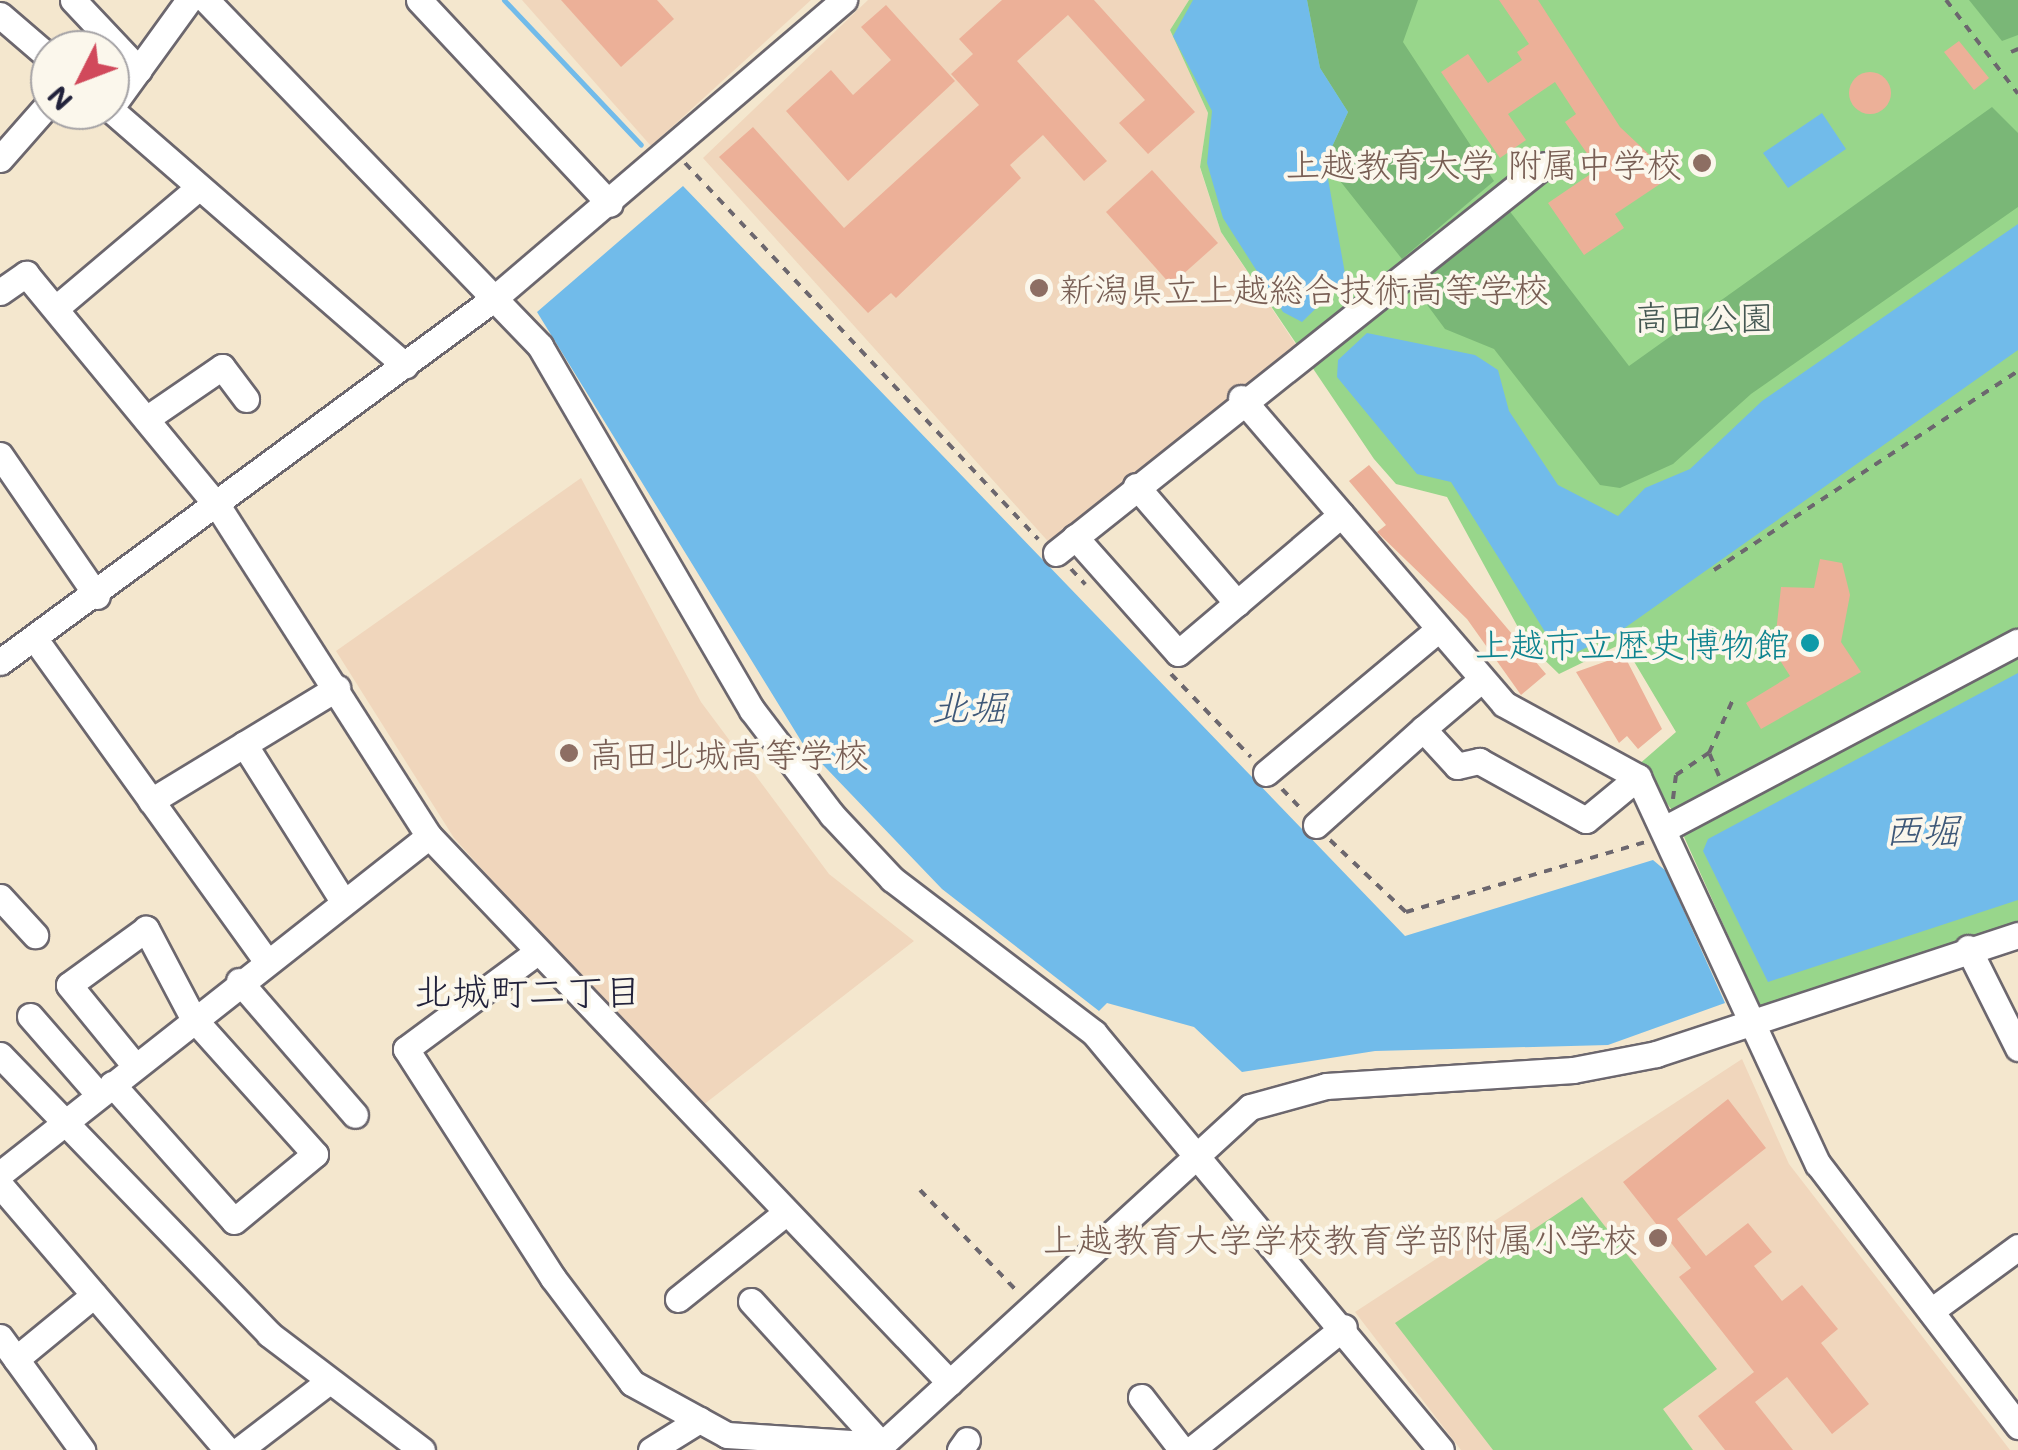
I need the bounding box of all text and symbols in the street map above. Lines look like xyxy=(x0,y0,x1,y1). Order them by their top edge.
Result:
north arrow xyxy=(30,30,130,130)
text: N xyxy=(39,79,80,119)
place label: 上越教育大学 附属中学校 xyxy=(1286,142,1682,184)
marker: 上越教育大学 附属中学校 xyxy=(1691,152,1713,174)
place label: 新潟県立上越総合技術高等学校 xyxy=(1059,267,1549,309)
marker: 新潟県立上越総合技術高等学校 xyxy=(1028,277,1050,299)
park label: 高田公園 xyxy=(1634,295,1774,337)
place label: 上越市立歴史博物館 xyxy=(1475,622,1790,664)
marker: 上越市立歴史博物館 xyxy=(1799,632,1821,654)
water label: 北堀 xyxy=(931,684,1007,730)
place label: 高田北城高等学校 xyxy=(589,732,869,774)
marker: 高田北城高等学校 xyxy=(558,742,580,764)
water label: 西堀 xyxy=(1884,807,1960,853)
district label: 北城町二丁目 xyxy=(414,968,642,1014)
place label: 上越教育大学学校教育学部附属小学校 xyxy=(1043,1217,1638,1259)
marker: 上越教育大学学校教育学部附属小学校 xyxy=(1647,1227,1669,1249)

